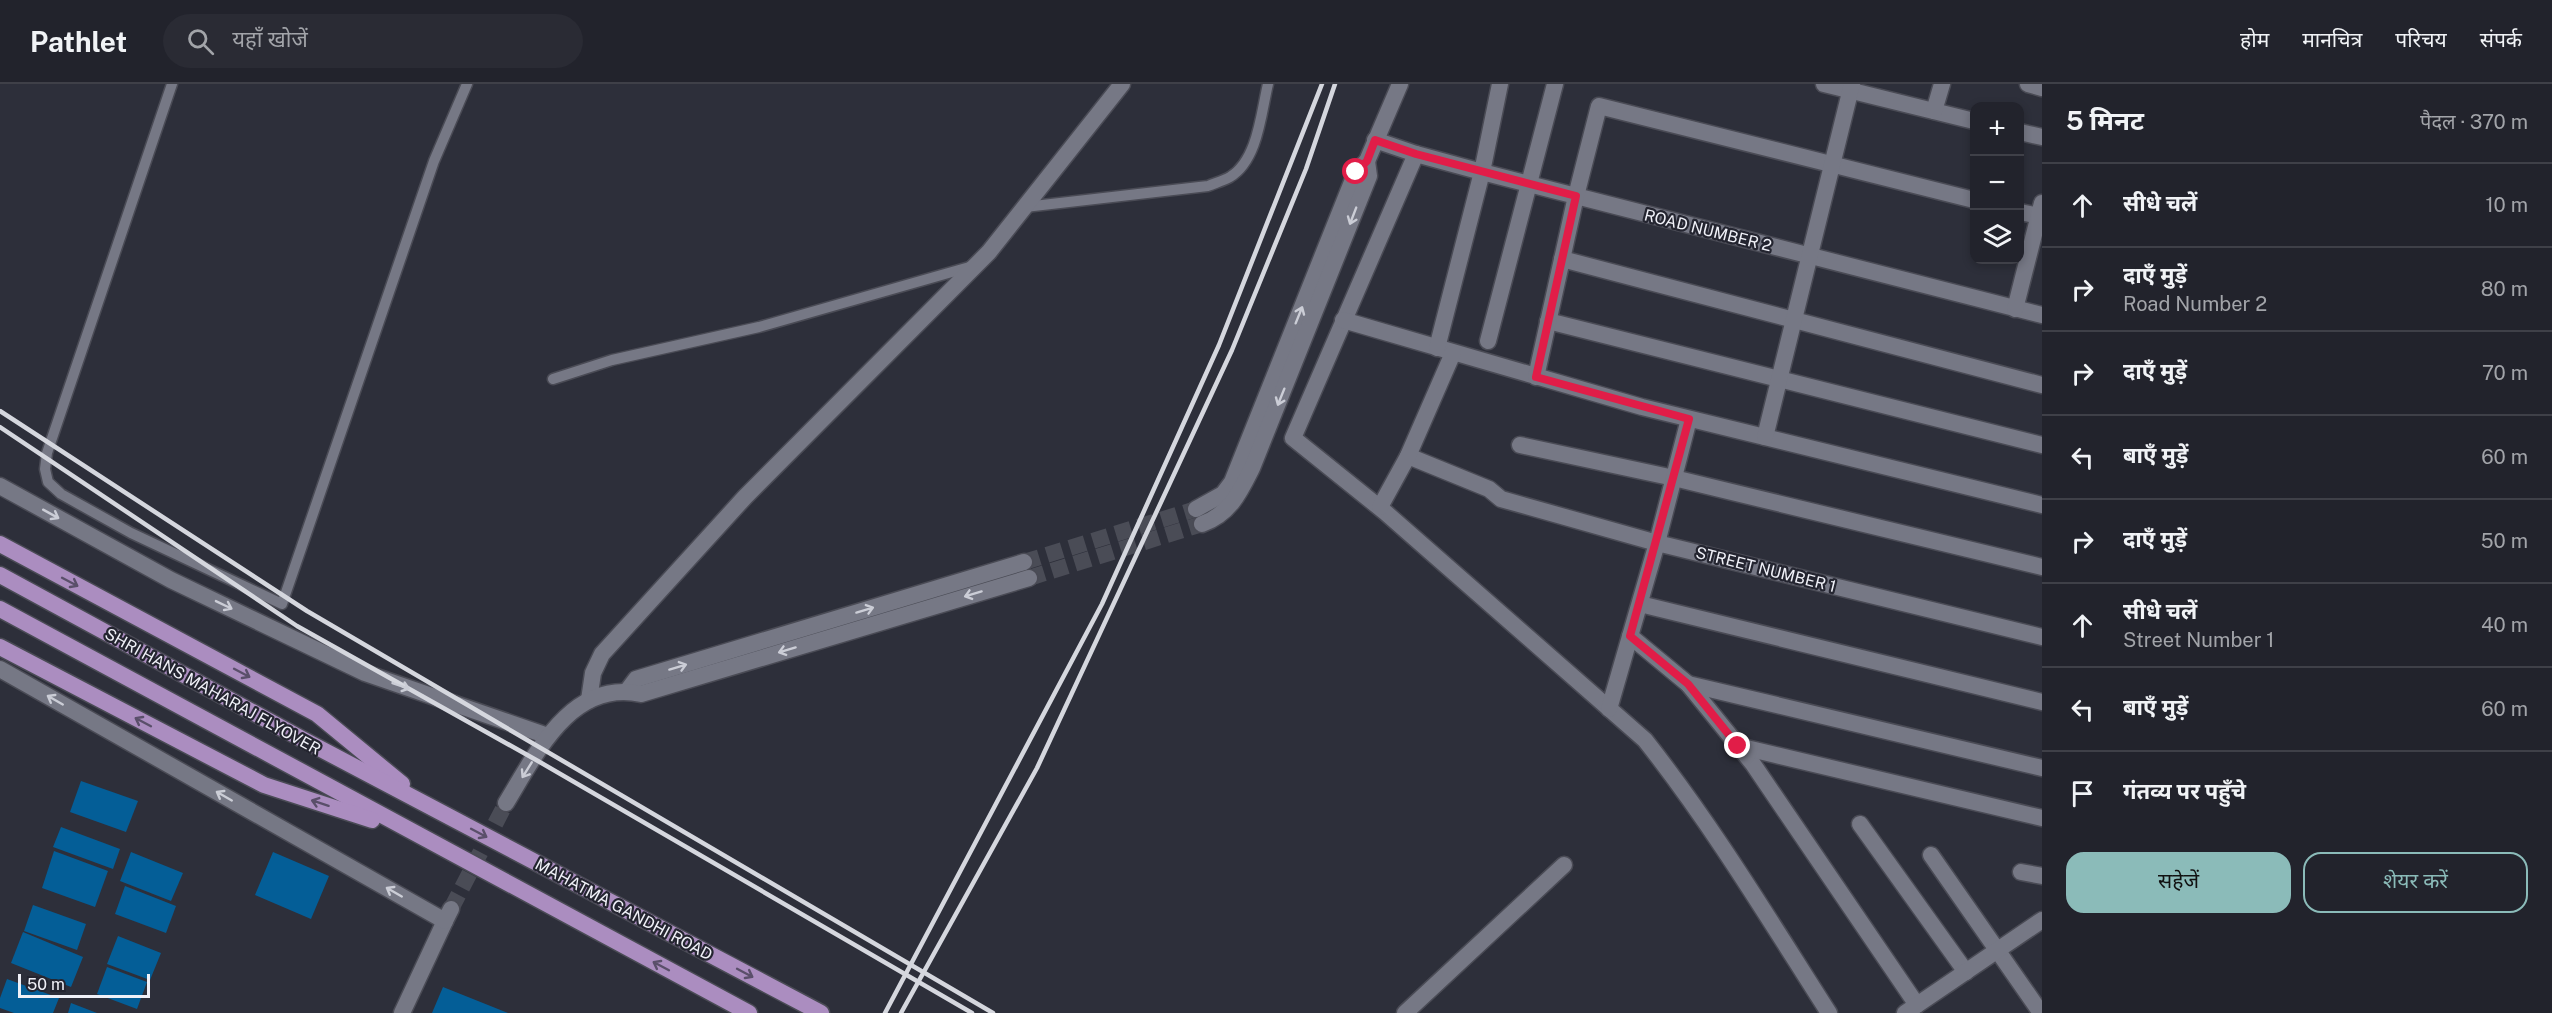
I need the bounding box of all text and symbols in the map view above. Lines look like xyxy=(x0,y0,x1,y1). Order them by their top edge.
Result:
search box xyxy=(163,14,583,68)
text: Pathlet xyxy=(30,25,127,58)
icon: search xyxy=(184,25,217,58)
text: यहाँ खोजें xyxy=(232,26,308,52)
text: होम xyxy=(2240,27,2269,52)
text: मानचित्र xyxy=(2302,27,2362,52)
text: परिचय xyxy=(2395,27,2447,52)
text: संपर्क xyxy=(2480,27,2522,52)
map controls xyxy=(1970,102,2024,264)
button: + xyxy=(1970,102,2024,156)
text: 5 मिनट xyxy=(2066,105,2144,136)
text: पैदल · 370 m xyxy=(2420,110,2528,134)
button: − xyxy=(1970,156,2024,210)
route start xyxy=(1342,158,1368,184)
icon: ahead xyxy=(2066,189,2099,222)
text: सीधे चलें xyxy=(2123,190,2197,216)
text: 10 m xyxy=(2485,193,2528,217)
street label: ROAD NUMBER 2 xyxy=(1642,205,1774,256)
one-way arrow xyxy=(1347,206,1358,225)
button: layers xyxy=(1970,210,2024,264)
text: दाएँ मुड़ें xyxy=(2123,262,2187,288)
icon: right xyxy=(2066,273,2099,306)
text: 80 m xyxy=(2481,277,2528,301)
text: Road Number 2 xyxy=(2123,292,2267,316)
one-way arrow xyxy=(1295,306,1306,324)
icon: right xyxy=(2066,357,2099,390)
text: दाएँ मुड़ें xyxy=(2123,358,2187,384)
text: 70 m xyxy=(2482,361,2528,385)
one-way arrow xyxy=(1275,388,1286,406)
icon: left xyxy=(2066,441,2099,474)
text: बाएँ मुड़ें xyxy=(2123,442,2188,468)
text: 60 m xyxy=(2481,445,2528,469)
one-way arrow xyxy=(42,508,59,520)
icon: right xyxy=(2066,525,2099,558)
text: दाएँ मुड़ें xyxy=(2123,526,2187,552)
text: 50 m xyxy=(2481,529,2528,553)
street label: STREET NUMBER 1 xyxy=(1694,543,1838,596)
one-way arrow xyxy=(61,576,78,588)
one-way arrow xyxy=(964,589,983,600)
text: सीधे चलें xyxy=(2123,598,2197,624)
one-way arrow xyxy=(214,599,232,611)
one-way arrow xyxy=(855,604,874,615)
icon: ahead xyxy=(2066,609,2099,642)
text: 40 m xyxy=(2481,613,2528,637)
street label: SHRI HANS MAHARAJ FLYOVER xyxy=(102,624,324,759)
text: Street Number 1 xyxy=(2123,628,2274,652)
one-way arrow xyxy=(778,645,797,656)
one-way arrow xyxy=(668,661,687,672)
one-way arrow xyxy=(233,667,250,679)
one-way arrow xyxy=(391,681,410,692)
icon: left xyxy=(2066,693,2099,726)
one-way arrow xyxy=(47,694,64,706)
text: बाएँ मुड़ें xyxy=(2123,694,2188,720)
text: 60 m xyxy=(2481,697,2528,721)
one-way arrow xyxy=(135,716,152,728)
route end xyxy=(1724,732,1750,758)
one-way arrow xyxy=(521,761,533,778)
icon: arrive xyxy=(2066,777,2099,810)
text: गंतव्य पर पहुँचे xyxy=(2123,778,2246,804)
one-way arrow xyxy=(216,790,234,801)
one-way arrow xyxy=(311,797,330,808)
one-way arrow xyxy=(470,827,488,839)
button: सहेजें xyxy=(2066,852,2291,913)
button: शेयर करें xyxy=(2303,852,2528,913)
street label: MAHATMA GANDHI ROAD xyxy=(532,855,716,964)
one-way arrow xyxy=(386,886,403,898)
one-way arrow xyxy=(652,959,670,971)
one-way arrow xyxy=(735,967,753,979)
scale bar xyxy=(18,971,150,998)
text: 50 m xyxy=(27,975,65,994)

